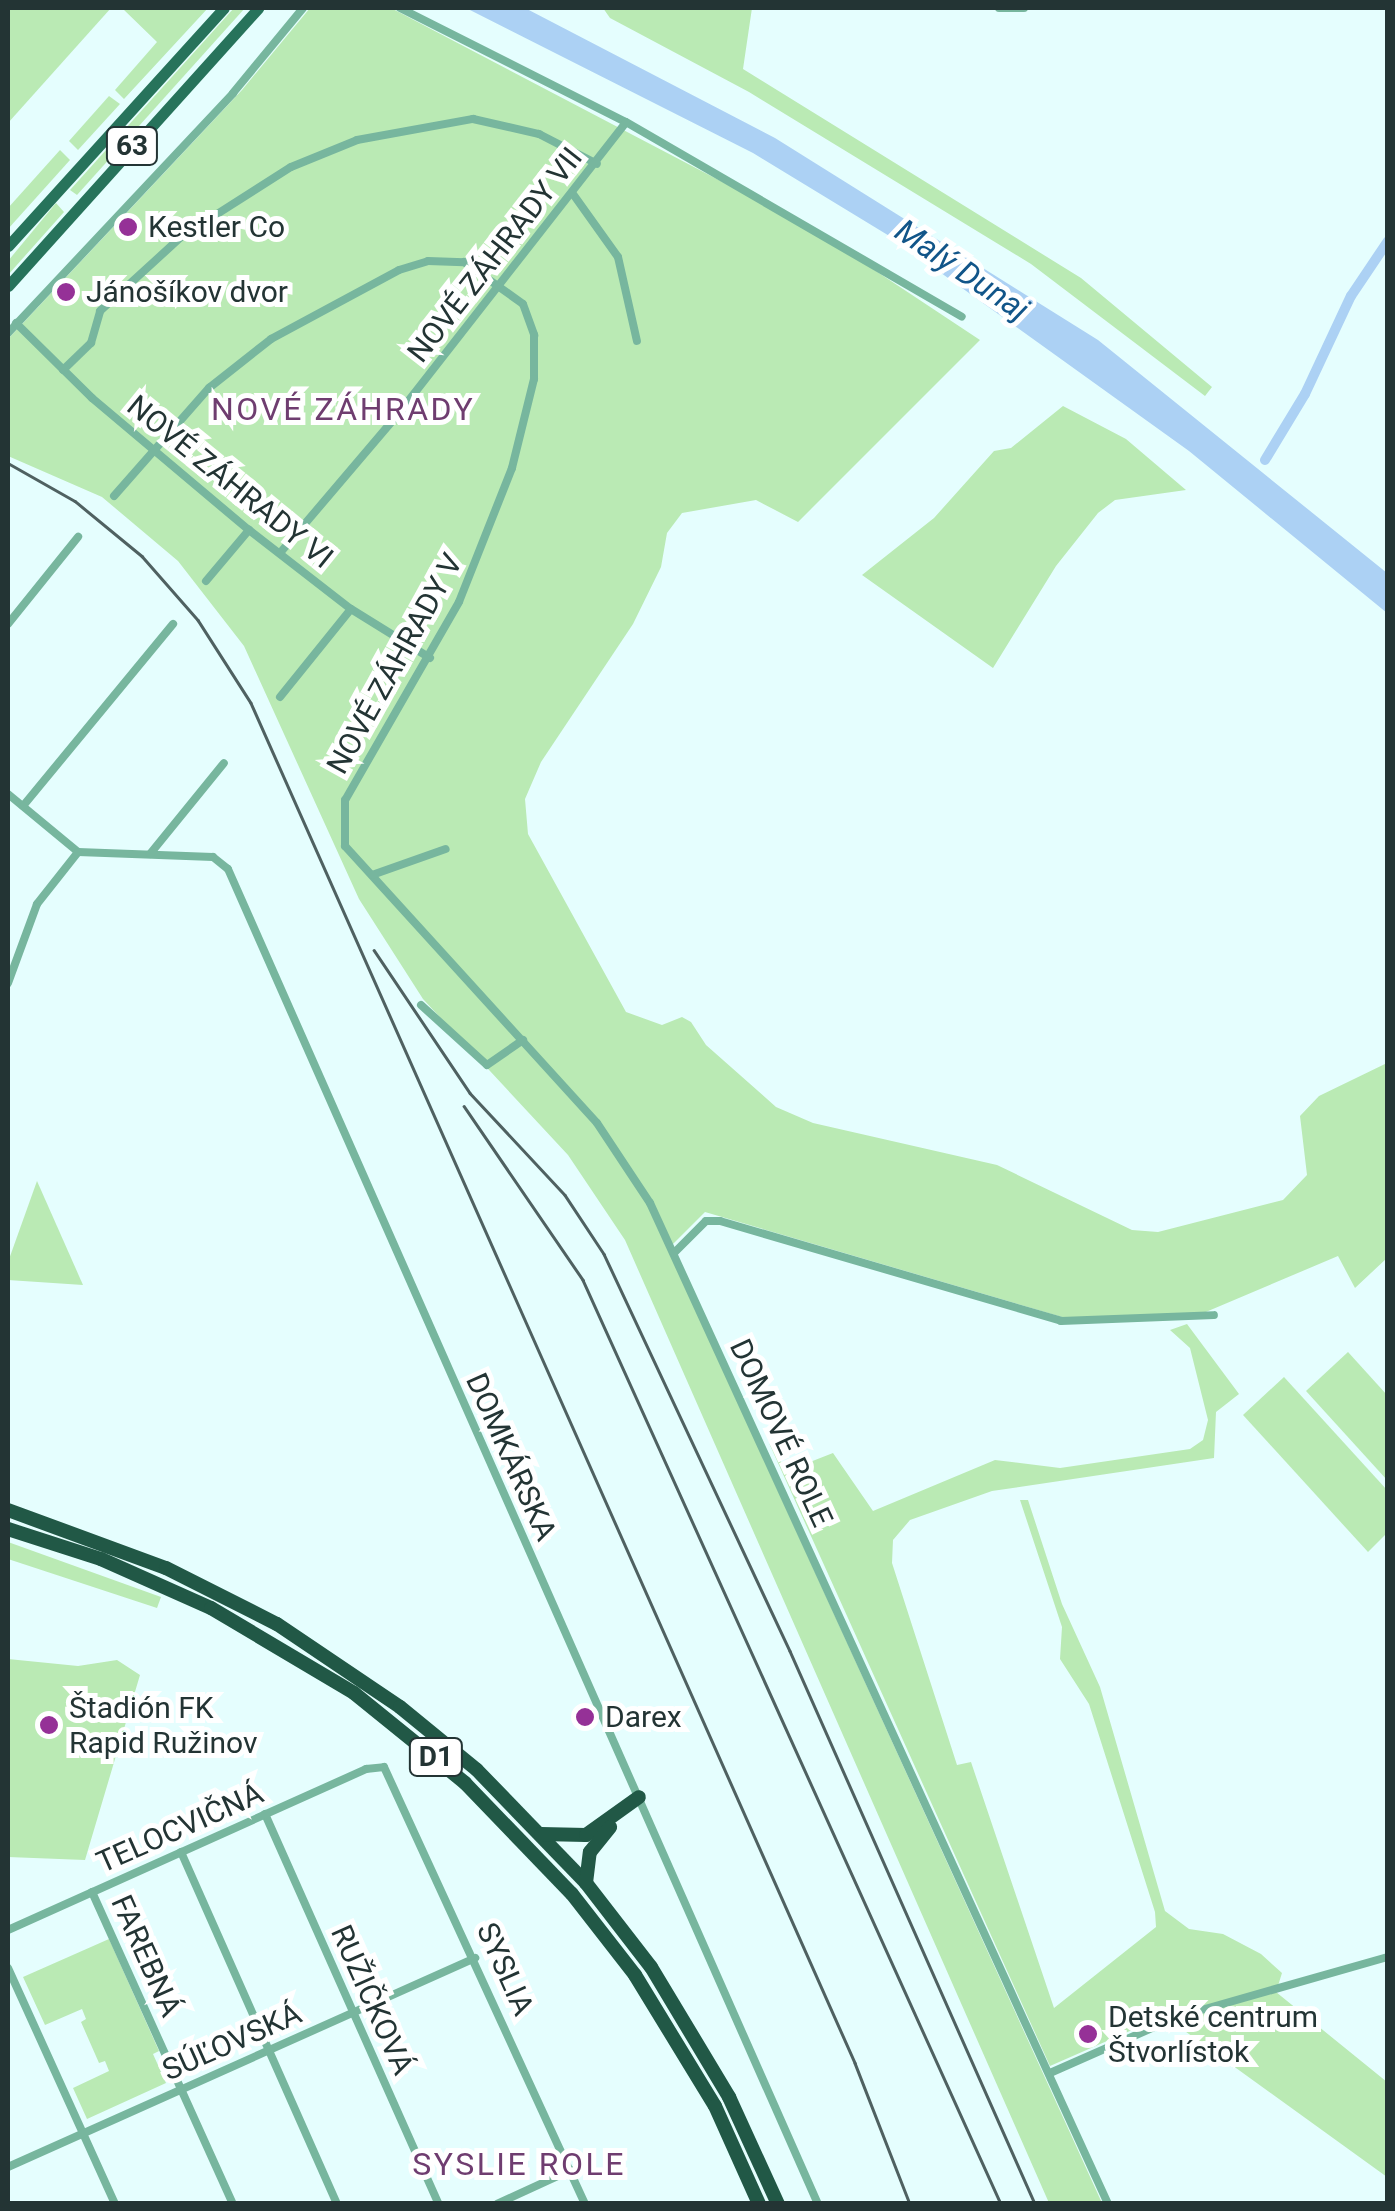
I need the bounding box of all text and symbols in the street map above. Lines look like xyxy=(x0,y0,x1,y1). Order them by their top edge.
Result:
road number: 63 xyxy=(104,123,160,169)
street label: NOVÉ ZÁHRADY VII xyxy=(400,141,590,369)
place label: Kestler Co xyxy=(148,209,285,245)
water label: Malý Dunaj xyxy=(888,211,1036,329)
marker: Kestler Co xyxy=(117,216,139,238)
place label: Jánošíkov dvor xyxy=(86,274,288,310)
marker: Jánošíkov dvor xyxy=(55,281,77,303)
street label: NOVÉ ZÁHRADY VI xyxy=(120,388,340,576)
district label: NOVÉ ZÁHRADY xyxy=(211,390,475,428)
street label: NOVÉ ZÁHRADY V xyxy=(320,548,470,780)
street label: DOMOVÉ ROLE xyxy=(722,1334,840,1532)
street label: DOMKÁRSKA xyxy=(458,1368,564,1546)
place label: Štadión FK Rapid Ružinov xyxy=(69,1690,257,1760)
place label: Darex xyxy=(605,1699,682,1735)
marker: Darex xyxy=(574,1706,596,1728)
marker: Štadión FK Rapid Ružinov xyxy=(38,1714,60,1736)
road number: D1 xyxy=(408,1734,464,1780)
street label: TELOCVIČNÁ xyxy=(91,1775,269,1881)
street label: FAREBNÁ xyxy=(103,1890,189,2022)
street label: SYSLIA xyxy=(469,1917,541,2021)
street label: RUŽIČKOVÁ xyxy=(323,1920,421,2080)
street label: SÚĽOVSKÁ xyxy=(157,1995,307,2089)
place label: Detské centrum Štvorlístok xyxy=(1108,1999,1318,2070)
marker: Detské centrum Štvorlístok xyxy=(1077,2023,1099,2045)
district label: SYSLIE ROLE xyxy=(412,2145,626,2183)

